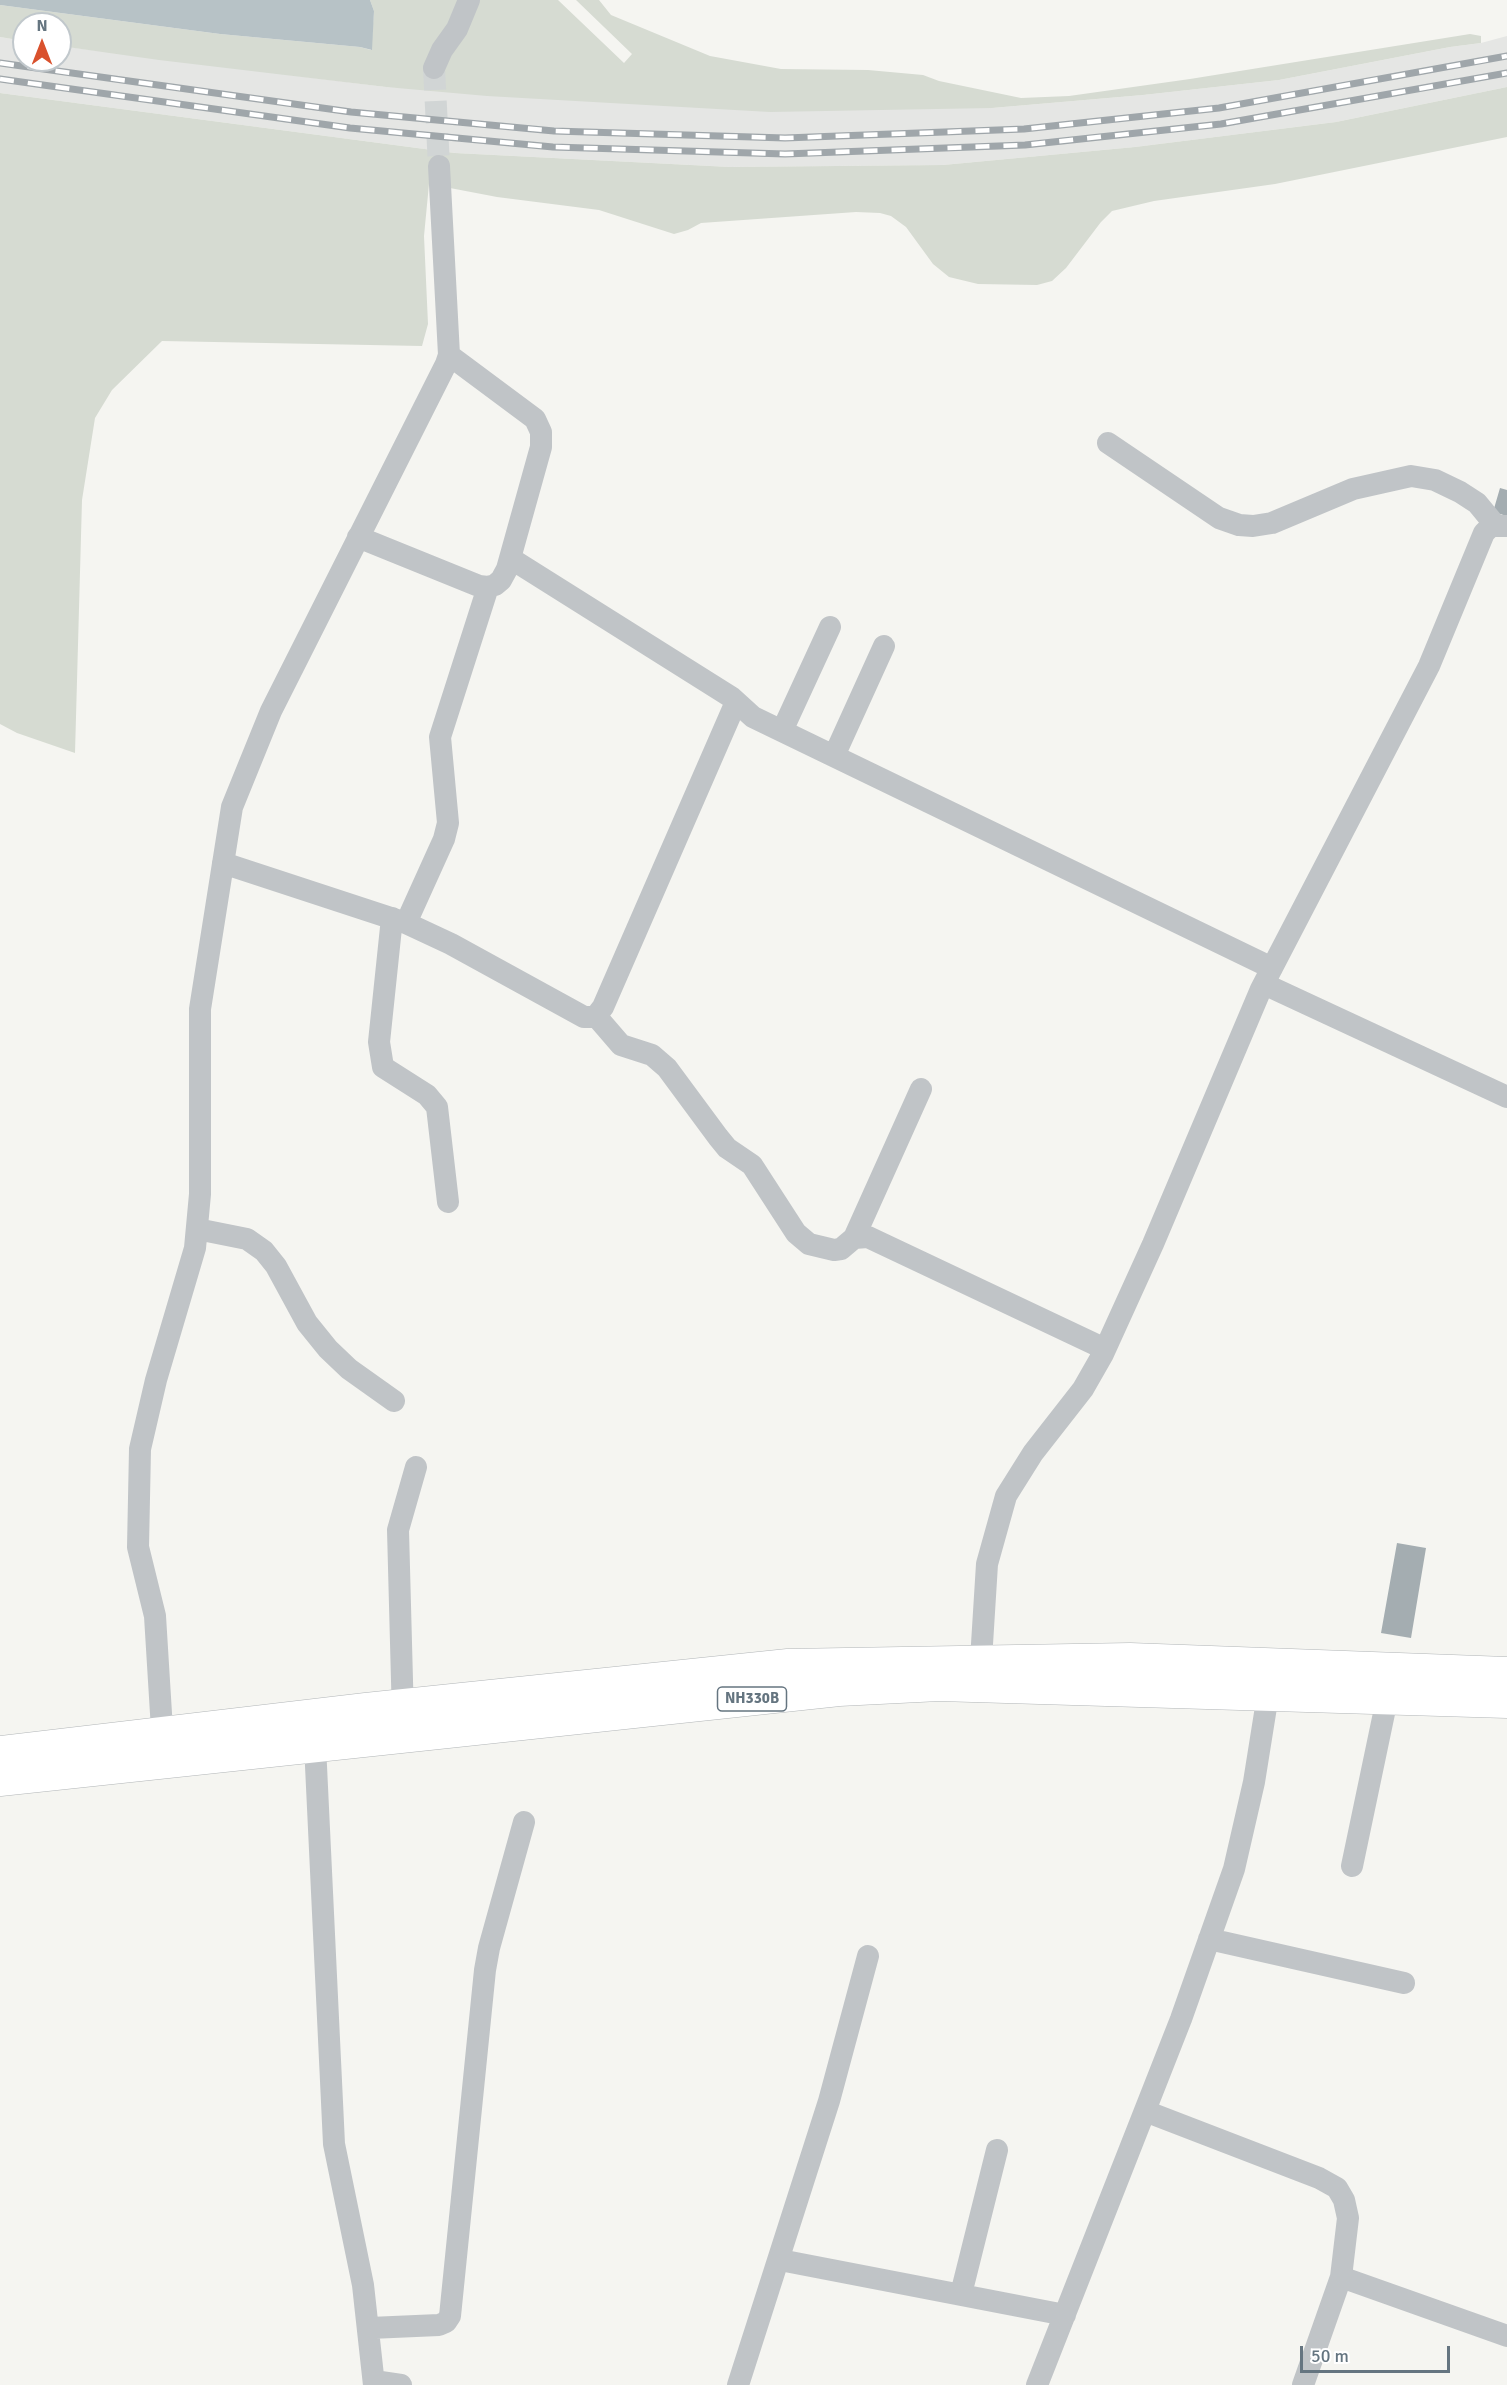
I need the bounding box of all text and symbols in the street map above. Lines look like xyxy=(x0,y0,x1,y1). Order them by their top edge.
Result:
north arrow xyxy=(12,12,72,72)
text: N xyxy=(36,16,48,36)
road number: NH330B xyxy=(718,1687,786,1711)
scale bar xyxy=(1303,2334,1453,2372)
text: 50 m xyxy=(1311,2345,1349,2367)

